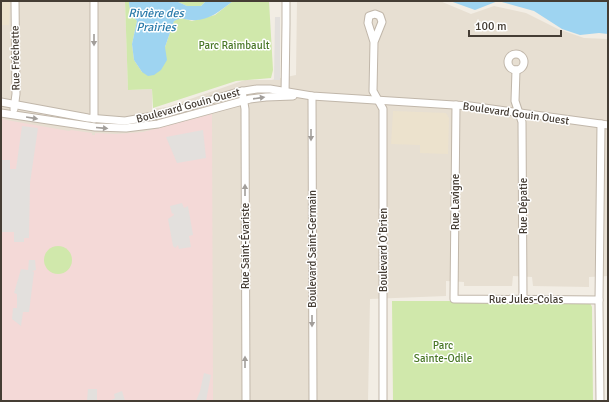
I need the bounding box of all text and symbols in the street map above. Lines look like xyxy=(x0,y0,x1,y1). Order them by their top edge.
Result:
water label: Rivière des Prairies xyxy=(128,6,185,35)
scale bar xyxy=(469,12,561,38)
text: 100 m xyxy=(475,19,507,34)
street label: Rue Fréchette xyxy=(8,25,23,91)
one-way arrow xyxy=(91,34,97,47)
park label: Parc Raimbault xyxy=(198,39,270,52)
street label: Boulevard Gouin Ouest xyxy=(135,85,242,126)
one-way arrow xyxy=(253,95,265,101)
street label: Boulevard Gouin Ouest xyxy=(462,100,570,127)
one-way arrow xyxy=(26,115,38,121)
one-way arrow xyxy=(96,124,108,131)
one-way arrow xyxy=(308,129,314,142)
street label: Rue Lavigne xyxy=(449,174,462,230)
street label: Rue Dépatie xyxy=(517,178,530,234)
one-way arrow xyxy=(242,183,248,196)
street label: Boulevard Saint-Germain xyxy=(306,190,319,308)
street label: Rue Saint-Évariste xyxy=(238,203,252,289)
street label: Boulevard O'Brien xyxy=(377,208,390,292)
street label: Rue Jules-Colas xyxy=(489,293,563,306)
one-way arrow xyxy=(309,315,315,328)
park label: Parc Sainte-Odile xyxy=(414,339,472,365)
one-way arrow xyxy=(242,355,248,368)

